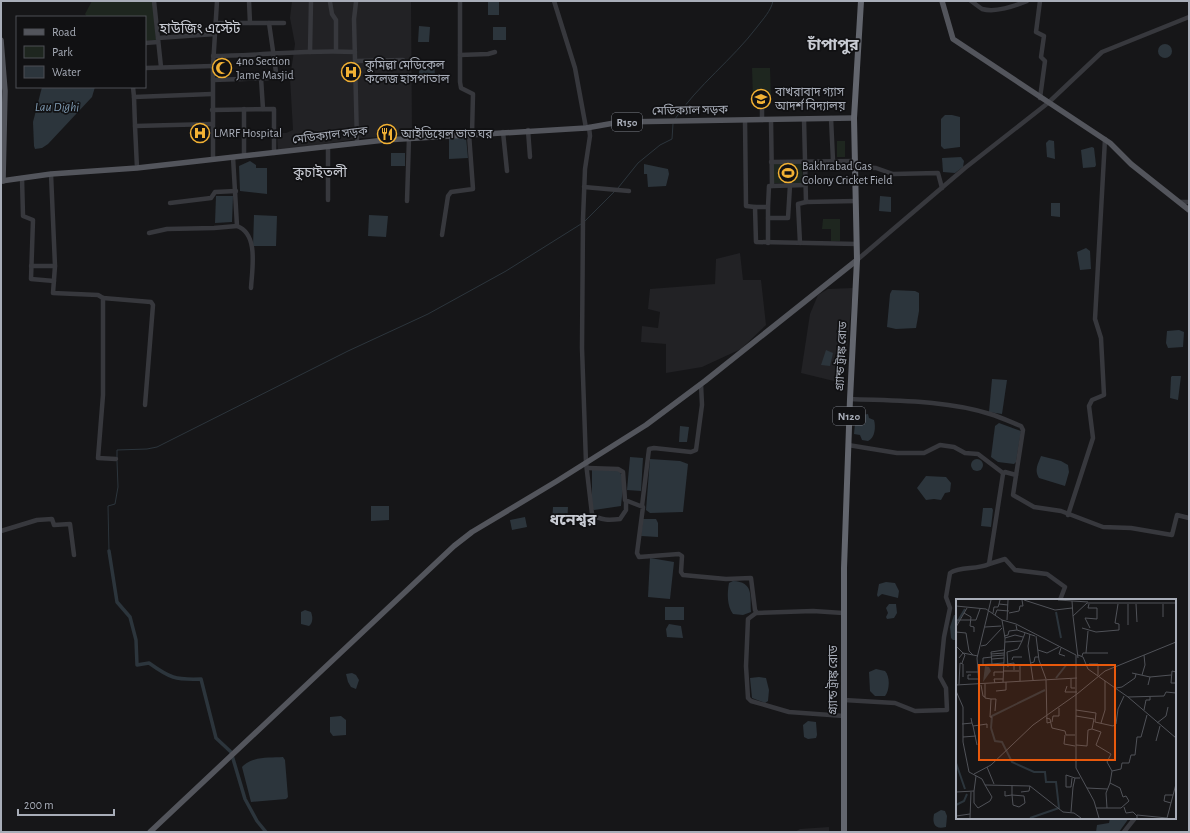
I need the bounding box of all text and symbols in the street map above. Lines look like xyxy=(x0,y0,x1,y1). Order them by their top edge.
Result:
legend xyxy=(16,16,146,88)
district label: হাউজিং এস্টেট xyxy=(159,20,241,36)
text: Road xyxy=(52,26,76,38)
district label: চাঁপাপুর xyxy=(806,35,859,55)
text: Park xyxy=(52,46,73,58)
place label: 4no Section Jame Masjid xyxy=(236,55,294,82)
mosque icon: 4no Section Jame Masjid xyxy=(211,57,233,79)
place label: কুমিল্লা মেডিকেল কলেজ হাসপাতাল xyxy=(364,57,450,85)
hospital icon: কুমিল্লা মেডিকেল কলেজ হাসপাতাল xyxy=(340,61,362,83)
text: Water xyxy=(52,66,81,78)
place label: বাখরাবাদ গ্যাস আদর্শ বিদ্যালয় xyxy=(774,86,846,112)
school or university icon: বাখরাবাদ গ্যাস আদর্শ বিদ্যালয় xyxy=(750,88,772,110)
water label: Lau Dighi xyxy=(35,101,79,114)
street label: মেডিক্যাল সড়ক xyxy=(652,101,728,118)
road number: R150 xyxy=(612,113,642,131)
hospital icon: LMRF Hospital xyxy=(189,122,211,144)
street label: মেডিক্যাল সড়ক xyxy=(291,122,369,147)
restaurant icon: আইডিয়েল ভাত ঘর xyxy=(376,123,398,145)
place label: আইডিয়েল ভাত ঘর xyxy=(400,126,493,140)
place label: LMRF Hospital xyxy=(214,127,282,139)
place label: Bakhrabad Gas Colony Cricket Field xyxy=(802,160,893,187)
sports icon: Bakhrabad Gas Colony Cricket Field xyxy=(777,162,799,184)
district label: কুচাইতলী xyxy=(292,164,347,181)
street label: গ্র্যান্ড ট্রাঙ্ক রোড xyxy=(831,320,849,391)
road number: N120 xyxy=(833,407,865,425)
district label: ধনেশ্বর xyxy=(550,512,597,528)
inset map xyxy=(956,599,1176,819)
street label: গ্র্যান্ড ট্রাঙ্ক রোড xyxy=(825,645,839,715)
scale bar xyxy=(18,791,114,817)
text: 200 m xyxy=(24,799,54,811)

